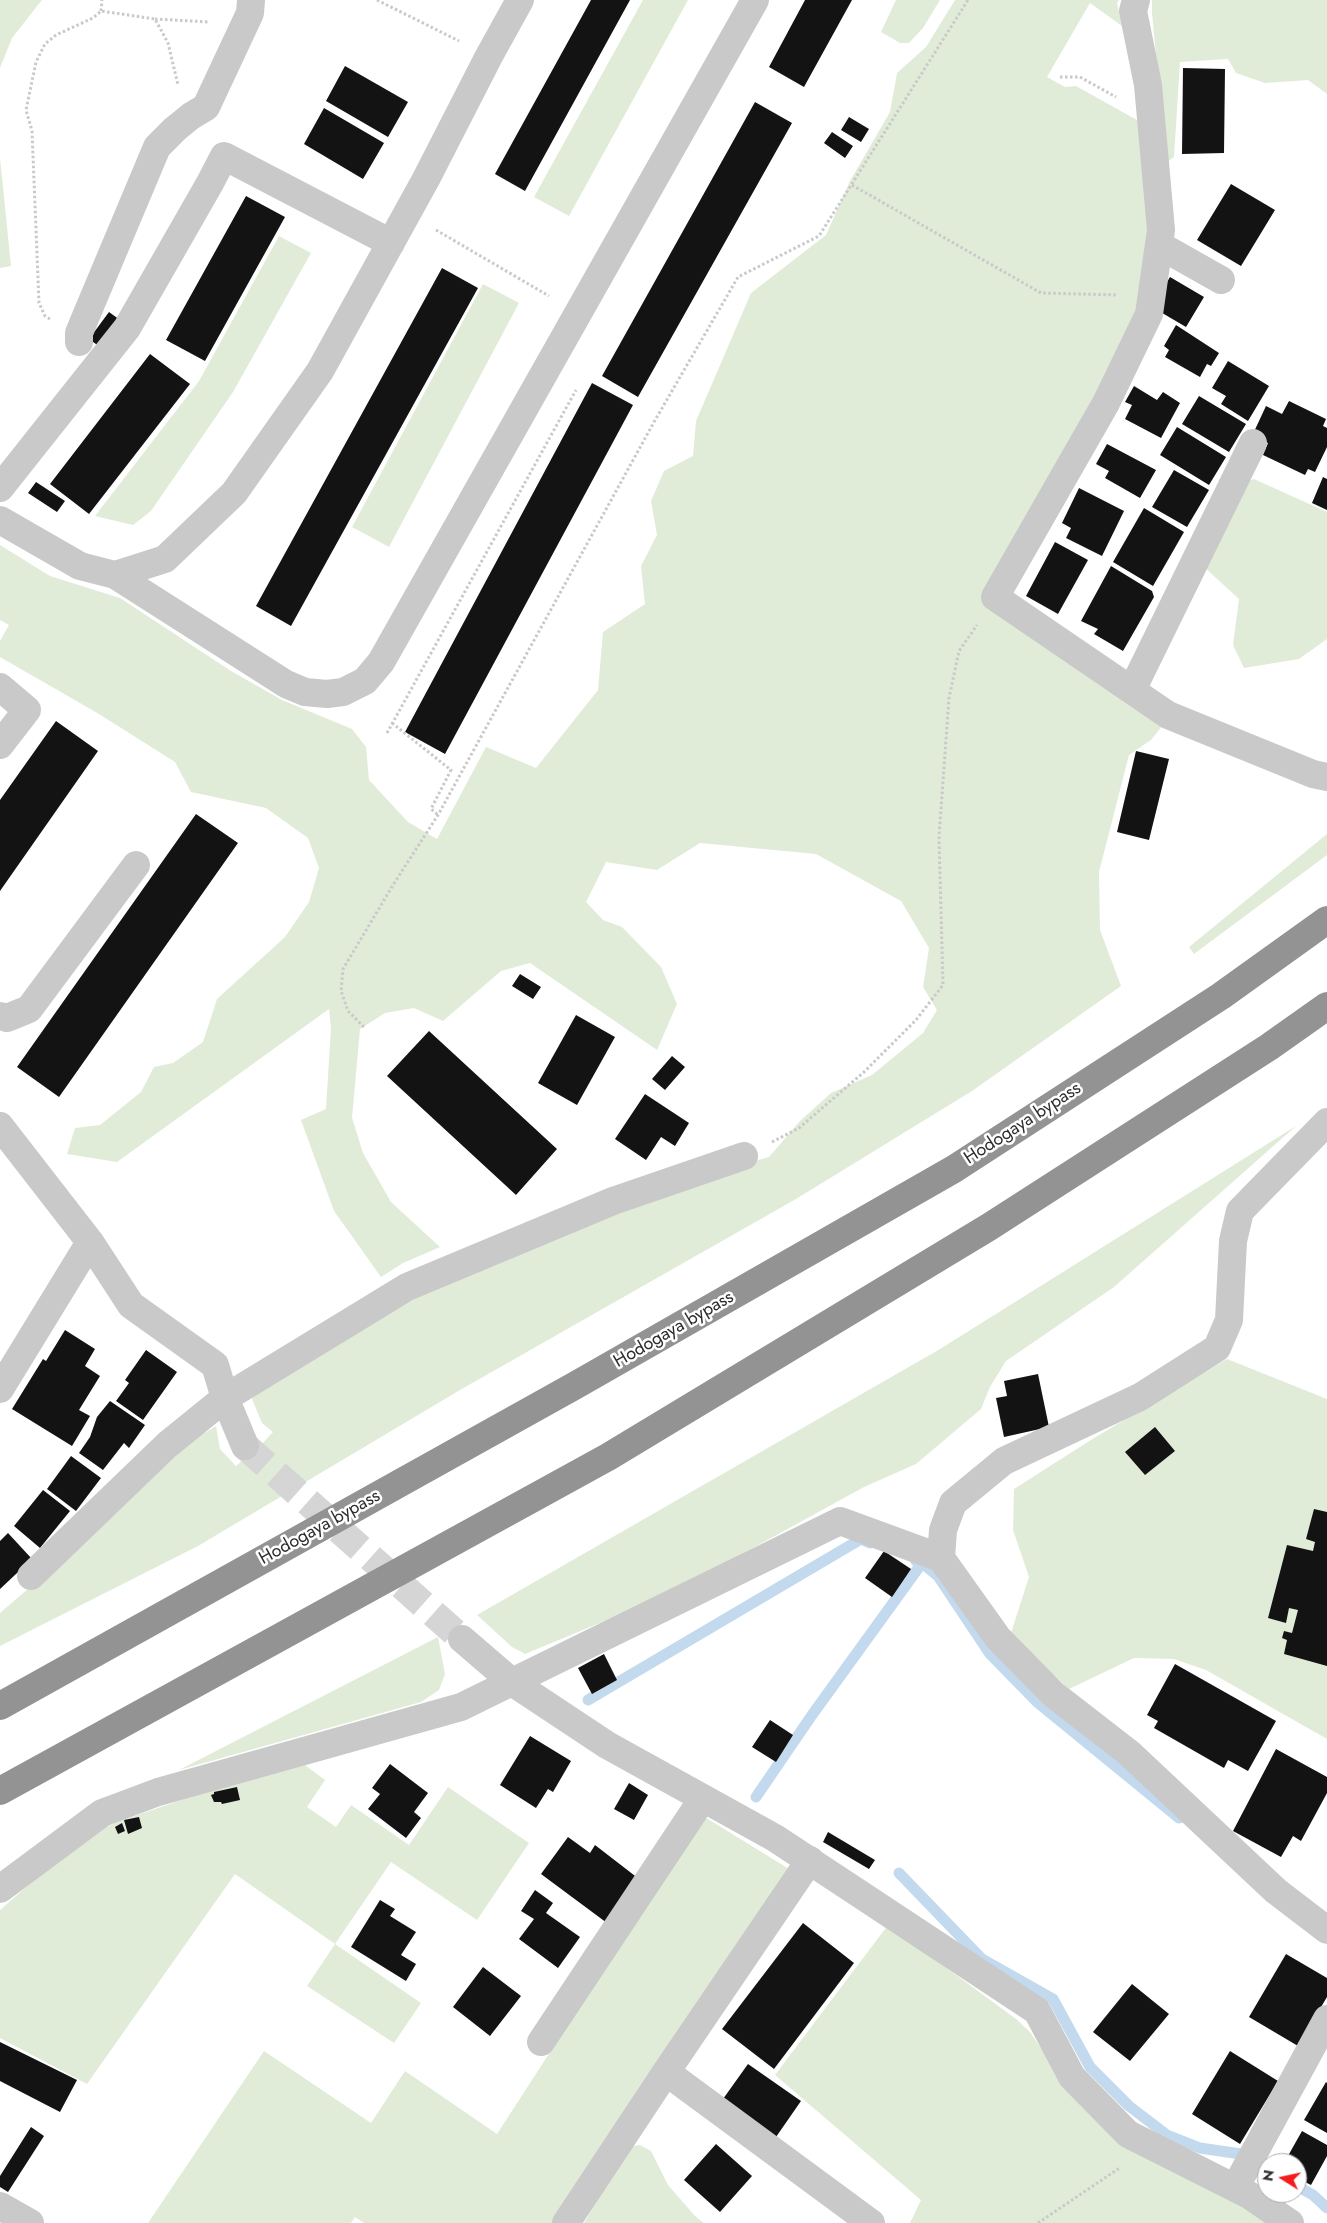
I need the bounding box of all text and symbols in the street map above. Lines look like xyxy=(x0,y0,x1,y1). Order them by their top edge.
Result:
street label: Hodogaya bypass xyxy=(961,1078,1085,1170)
street label: Hodogaya bypass xyxy=(610,1287,738,1373)
street label: Hodogaya bypass xyxy=(256,1486,384,1570)
north arrow xyxy=(1257,2153,1307,2203)
text: N xyxy=(1257,2168,1279,2183)

